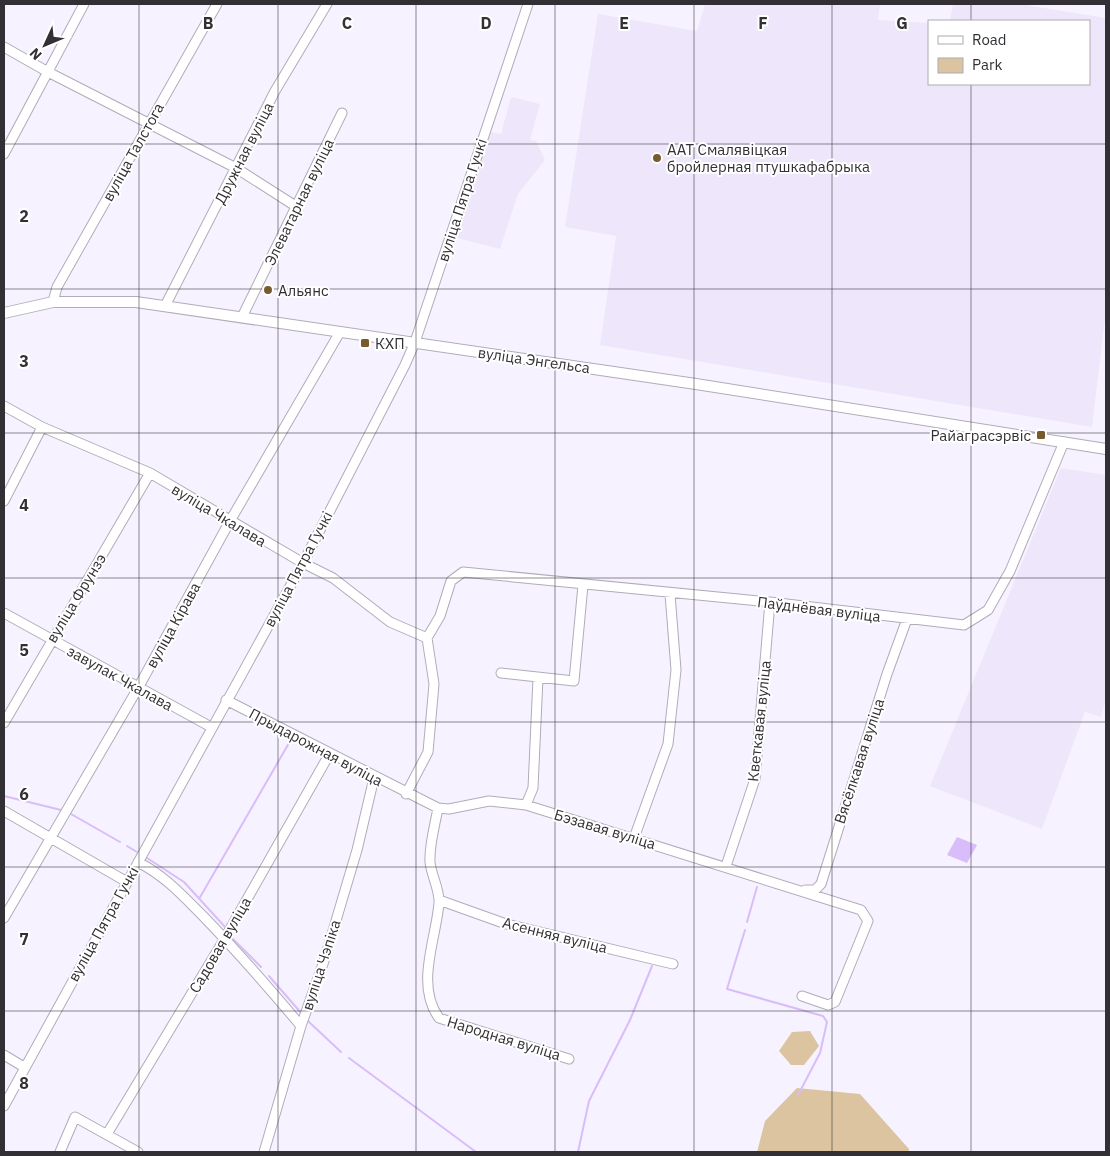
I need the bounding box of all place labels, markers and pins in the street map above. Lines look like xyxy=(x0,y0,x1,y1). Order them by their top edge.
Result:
place label: ААТ Смалявіцкая бройлерная птушкафабрыка xyxy=(667,140,870,176)
marker: ААТ Смалявіцкая бройлерная птушкафабрыка xyxy=(651,152,663,164)
place label: Альянс xyxy=(278,281,329,300)
marker: Альянс xyxy=(262,284,274,296)
place label: КХП xyxy=(375,334,405,353)
marker: КХП xyxy=(359,337,371,349)
place label: Райаграсэрвіс xyxy=(930,426,1031,445)
marker: Райаграсэрвіс xyxy=(1035,429,1047,441)

